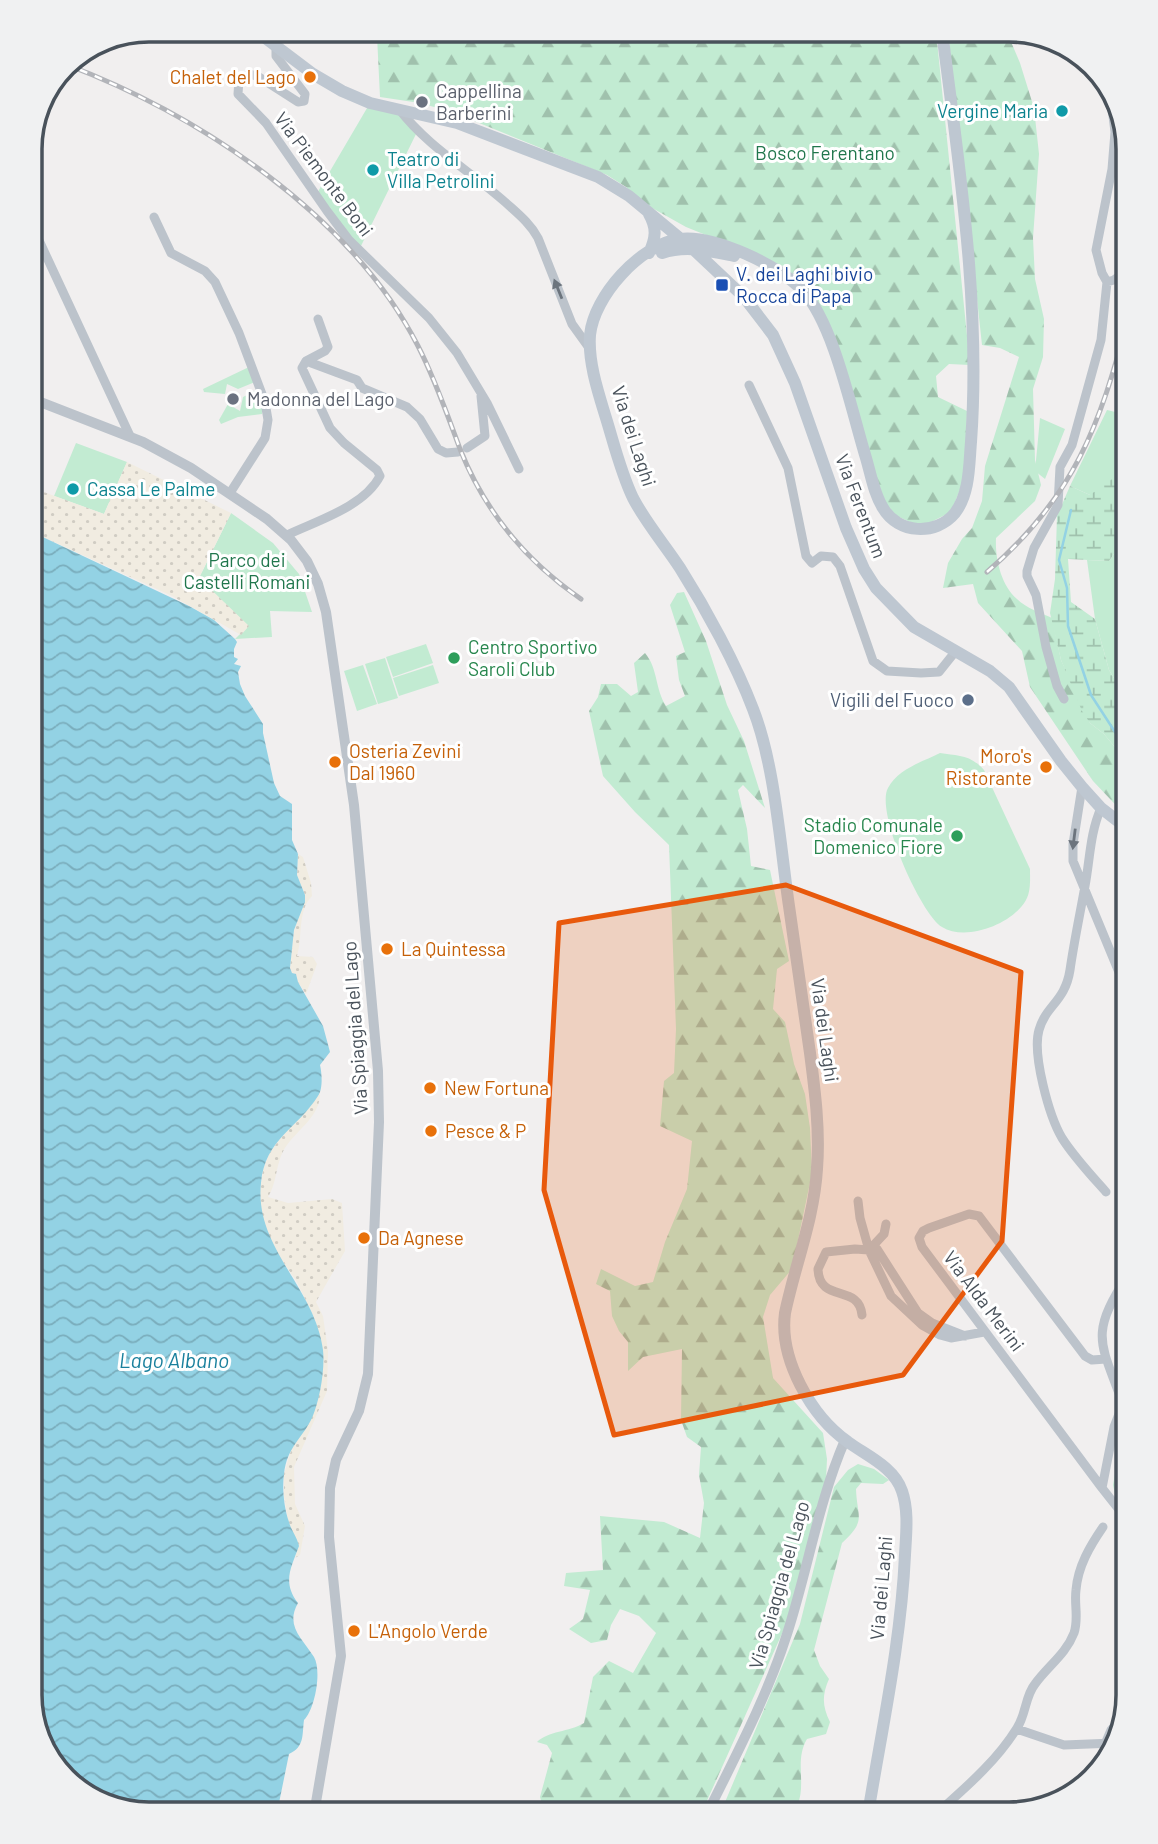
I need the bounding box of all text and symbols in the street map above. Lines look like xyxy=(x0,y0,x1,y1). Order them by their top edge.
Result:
place label: Chalet del Lago xyxy=(170,65,296,88)
marker: Chalet del Lago xyxy=(302,69,318,85)
place label: Cappellina Barberini xyxy=(436,79,522,124)
marker: Cappellina Barberini xyxy=(414,94,430,110)
place label: Vergine Maria xyxy=(937,99,1048,122)
marker: Vergine Maria xyxy=(1054,103,1070,119)
street label: Via Piemonte Boni xyxy=(270,107,379,240)
park label: Bosco Ferentano xyxy=(755,141,895,164)
place label: Teatro di Villa Petrolini xyxy=(387,147,495,192)
marker: Teatro di Villa Petrolini xyxy=(365,162,381,178)
place label: V. dei Laghi bivio Rocca di Papa xyxy=(736,262,873,307)
marker: V. dei Laghi bivio Rocca di Papa xyxy=(714,277,730,293)
one-way arrow xyxy=(553,278,564,299)
street label: Via dei Laghi xyxy=(607,383,662,489)
place label: Madonna del Lago xyxy=(247,387,395,410)
marker: Madonna del Lago xyxy=(225,391,241,407)
street label: Via Ferentum xyxy=(831,450,892,561)
place label: Cassa Le Palme xyxy=(87,477,215,500)
marker: Cassa Le Palme xyxy=(65,481,81,497)
park label: Parco dei Castelli Romani xyxy=(184,548,310,593)
place label: Centro Sportivo Saroli Club xyxy=(468,635,598,680)
marker: Centro Sportivo Saroli Club xyxy=(446,650,462,666)
place label: Vigili del Fuoco xyxy=(830,688,954,711)
marker: Vigili del Fuoco xyxy=(960,692,976,708)
place label: Osteria Zevini Dal 1960 xyxy=(349,739,461,784)
place label: Moro's Ristorante xyxy=(946,744,1032,789)
marker: Osteria Zevini Dal 1960 xyxy=(327,754,343,770)
marker: Moro's Ristorante xyxy=(1038,759,1054,775)
place label: Stadio Comunale Domenico Fiore xyxy=(804,813,943,858)
marker: Stadio Comunale Domenico Fiore xyxy=(949,828,965,844)
one-way arrow xyxy=(1069,828,1080,850)
place label: La Quintessa xyxy=(401,937,506,960)
street label: Via Spiaggia del Lago xyxy=(337,940,372,1116)
marker: La Quintessa xyxy=(379,941,395,957)
street label: Via dei Laghi xyxy=(807,977,844,1083)
place label: New Fortuna xyxy=(444,1076,549,1099)
marker: New Fortuna xyxy=(422,1080,438,1096)
place label: Pesce & P xyxy=(445,1119,526,1142)
marker: Pesce & P xyxy=(423,1123,439,1139)
place label: Da Agnese xyxy=(378,1226,464,1249)
marker: Da Agnese xyxy=(356,1230,372,1246)
street label: Via Alda Merini xyxy=(939,1246,1030,1355)
water label: Lago Albano xyxy=(119,1347,229,1372)
street label: Via Spiaggia del Lago xyxy=(743,1498,814,1672)
street label: Via dei Laghi xyxy=(864,1535,897,1641)
place label: L'Angolo Verde xyxy=(368,1619,488,1642)
marker: L'Angolo Verde xyxy=(346,1623,362,1639)

